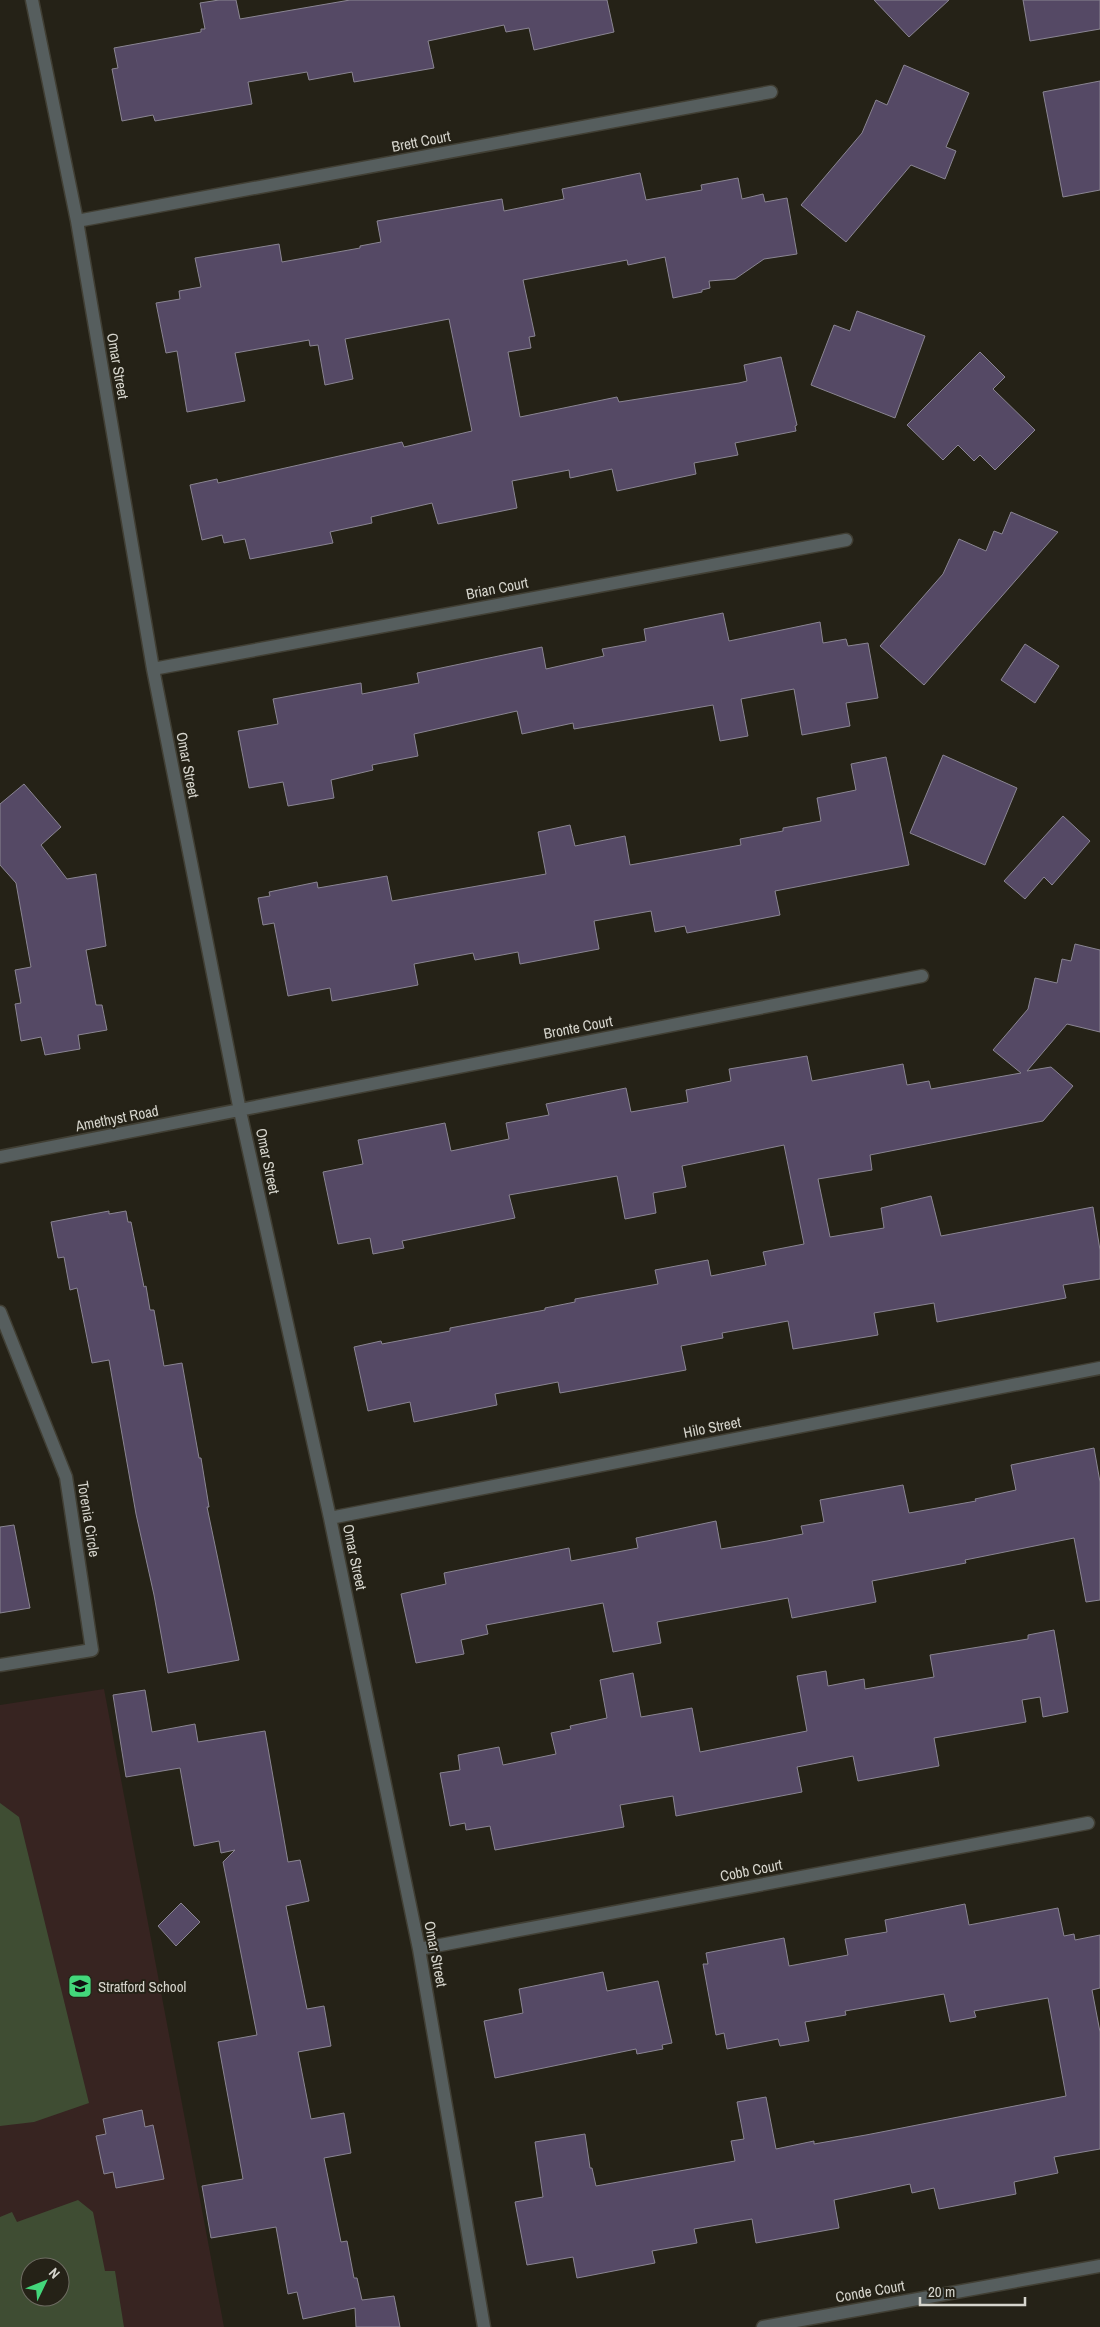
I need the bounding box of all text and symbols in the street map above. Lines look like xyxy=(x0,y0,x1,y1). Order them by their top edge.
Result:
street label: Brett Court xyxy=(390,125,453,157)
street label: Omar Street xyxy=(102,331,134,401)
street label: Brian Court xyxy=(464,572,530,604)
street label: Omar Street xyxy=(171,730,205,800)
street label: Bronte Court xyxy=(542,1010,615,1044)
street label: Amethyst Road xyxy=(73,1100,160,1137)
street label: Omar Street xyxy=(251,1126,285,1197)
street label: Hilo Street xyxy=(681,1411,743,1443)
street label: Torenia Circle xyxy=(73,1480,105,1559)
street label: Omar Street xyxy=(338,1522,372,1593)
street label: Cobb Court xyxy=(718,1854,784,1886)
street label: Omar Street xyxy=(419,1919,453,1989)
school or university icon: Stratford School xyxy=(67,1973,93,1999)
place label: Stratford School xyxy=(98,1976,186,1997)
north arrow xyxy=(20,2257,70,2307)
text: N xyxy=(45,2264,64,2282)
scale bar xyxy=(920,2274,1025,2306)
street label: Conde Court xyxy=(834,2275,907,2307)
text: 20 m xyxy=(928,2281,955,2302)

